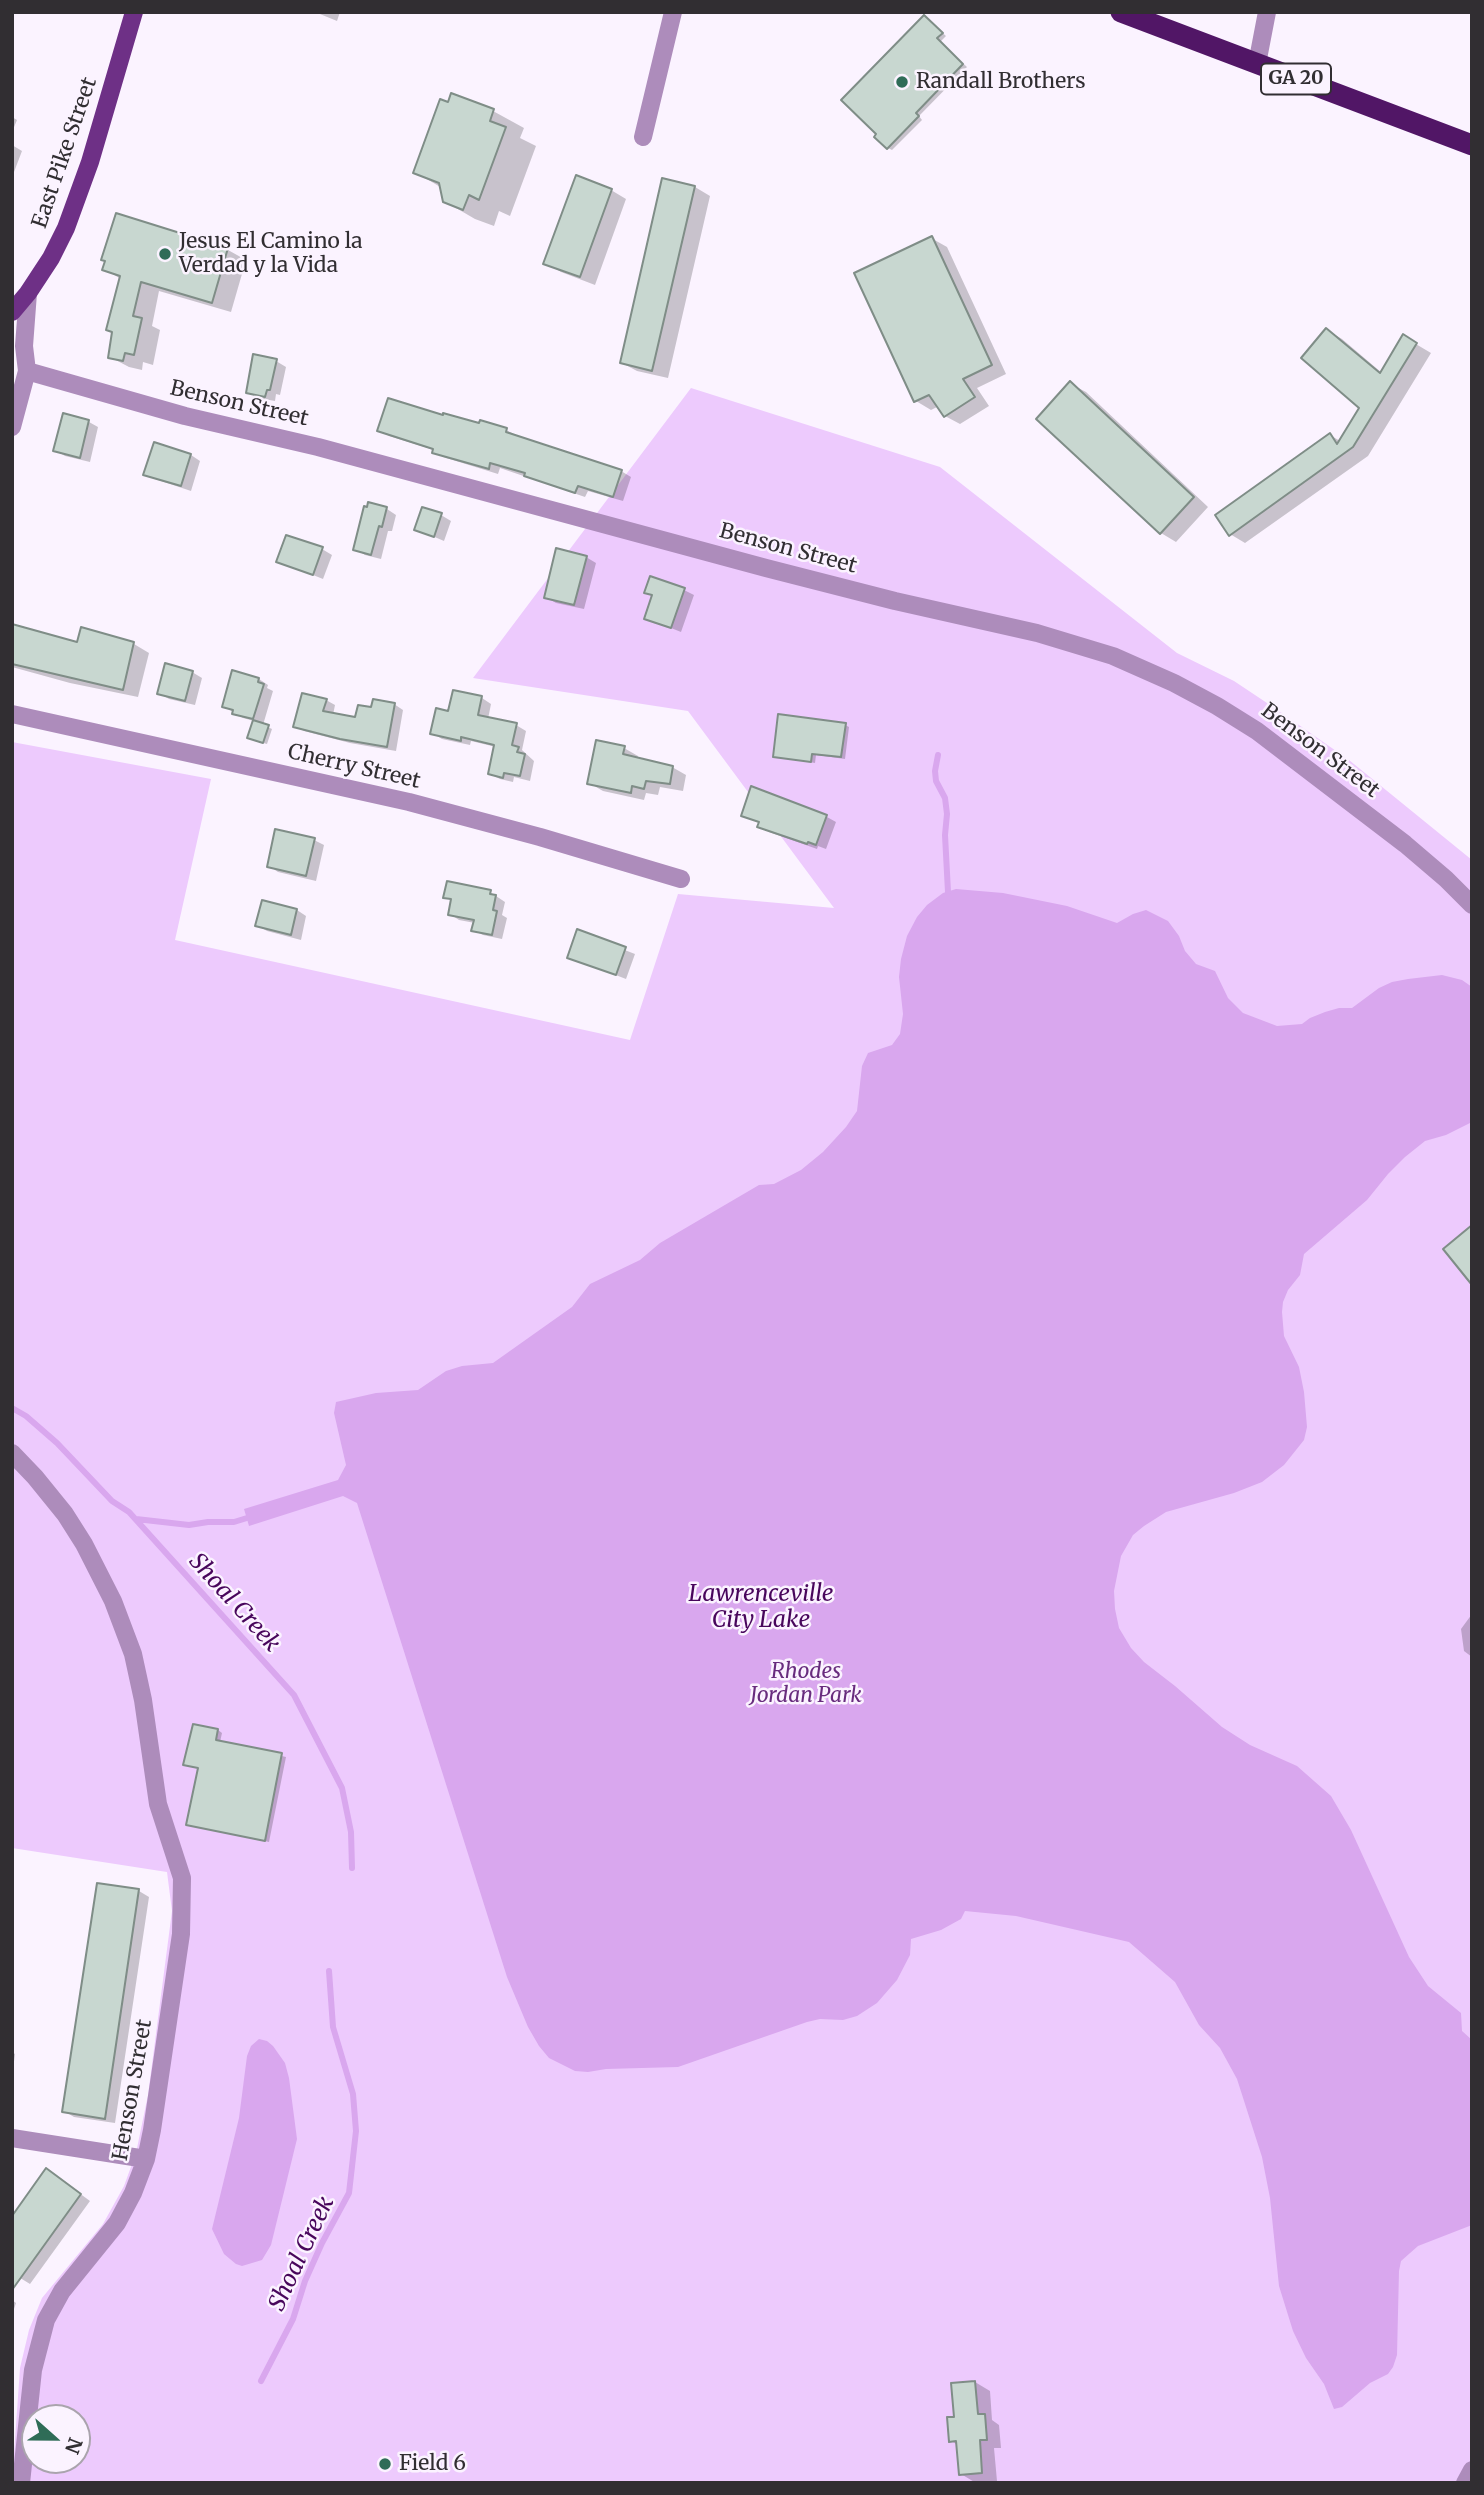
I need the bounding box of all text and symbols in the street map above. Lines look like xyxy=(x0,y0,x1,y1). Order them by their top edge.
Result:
road number: GA 20 xyxy=(1261,64,1331,94)
place label: Randall Brothers xyxy=(916,69,1086,95)
street label: East Pike Street xyxy=(27,74,103,232)
marker: Randall Brothers xyxy=(894,74,910,90)
place label: Jesus El Camino la Verdad y la Vida xyxy=(179,229,363,279)
marker: Jesus El Camino la Verdad y la Vida xyxy=(157,246,173,262)
street label: Benson Street xyxy=(167,376,311,432)
street label: Benson Street xyxy=(717,519,859,579)
street label: Benson Street xyxy=(1256,699,1384,803)
street label: Cherry Street xyxy=(285,740,423,794)
water label: Shoal Creek xyxy=(183,1548,285,1658)
water label: Lawrenceville City Lake xyxy=(688,1580,834,1634)
park label: Rhodes Jordan Park xyxy=(750,1659,862,1709)
street label: Henson Street xyxy=(108,2017,158,2163)
water label: Shoal Creek xyxy=(264,2193,340,2315)
north arrow xyxy=(21,2404,91,2474)
text: N xyxy=(60,2434,88,2457)
place label: Field 6 xyxy=(399,2451,466,2477)
marker: Field 6 xyxy=(377,2456,393,2472)

